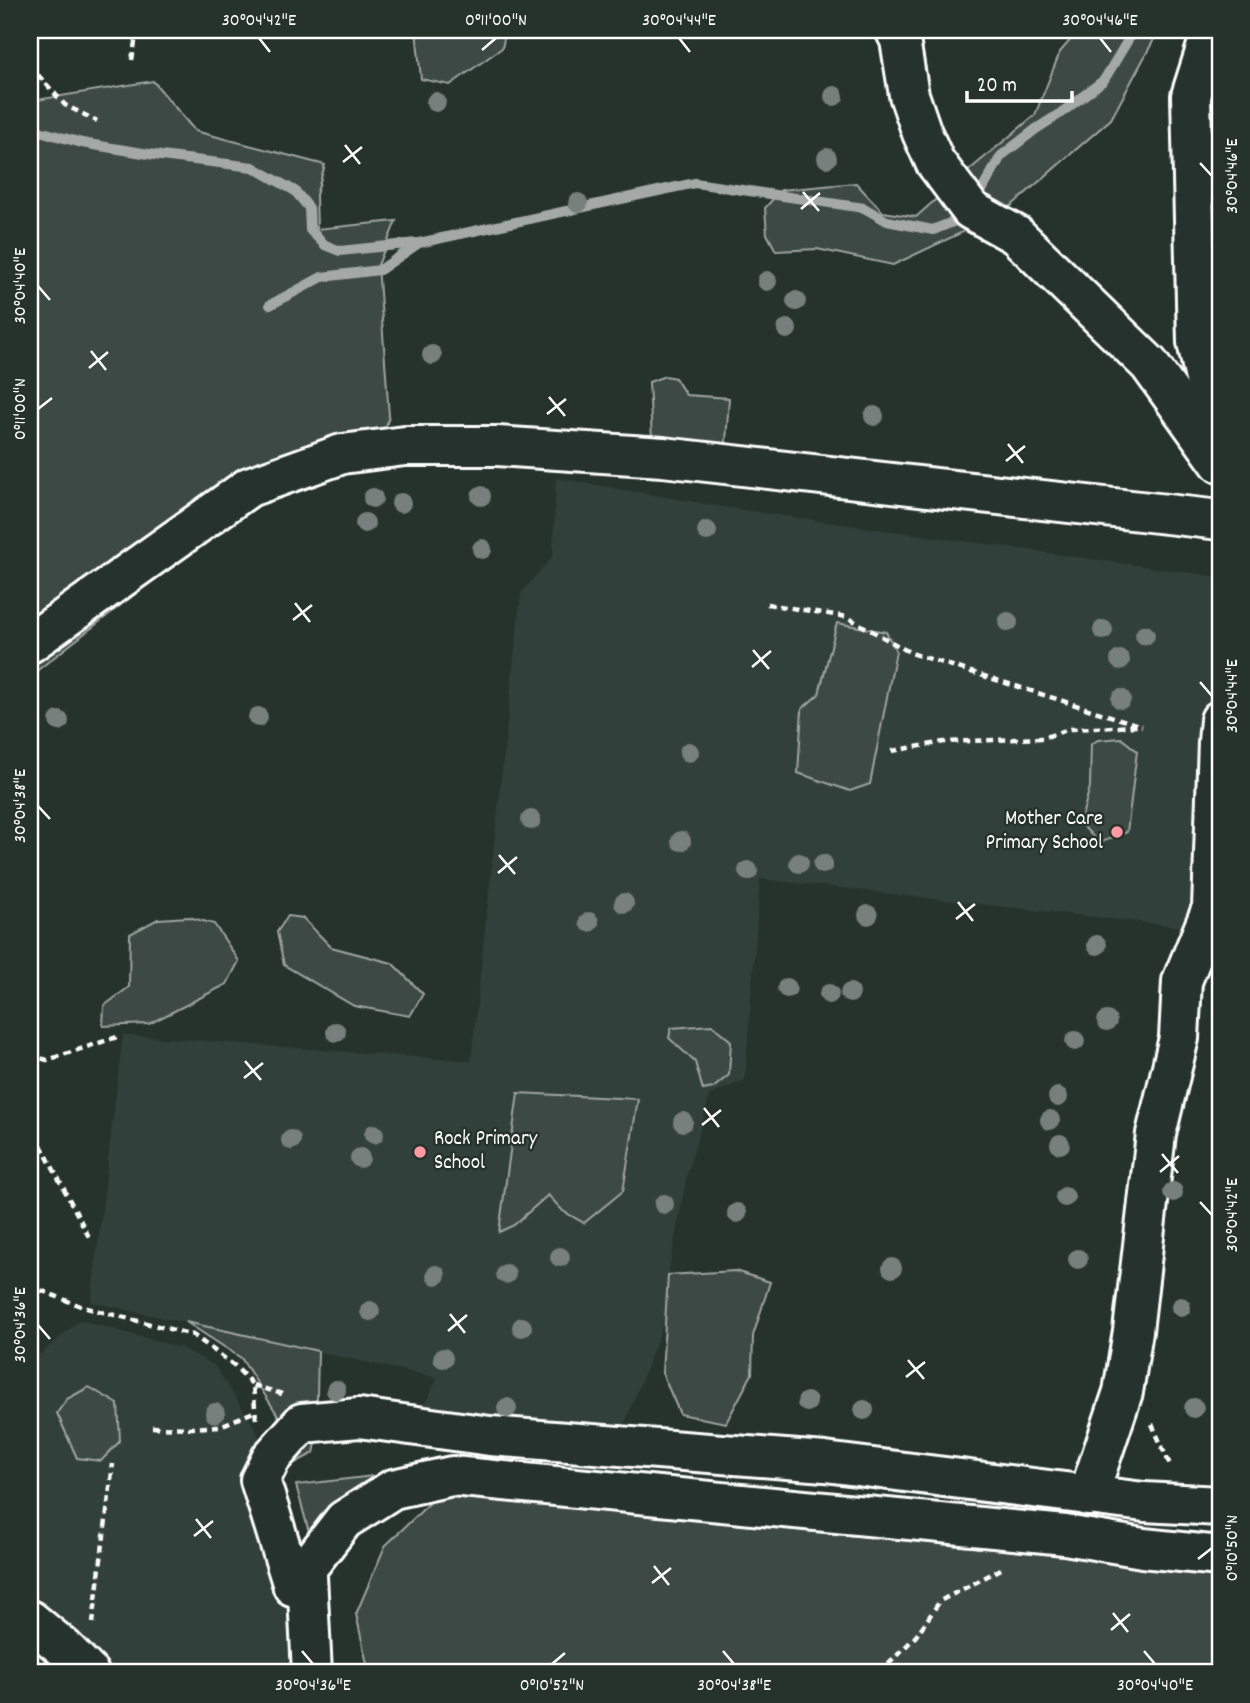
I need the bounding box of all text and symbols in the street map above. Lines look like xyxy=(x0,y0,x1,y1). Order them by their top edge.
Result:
text: 30°04'42"E xyxy=(222,9,296,34)
text: 0°11'00"N xyxy=(465,9,527,34)
text: 30°04'44"E xyxy=(642,9,716,34)
text: 30°04'46"E xyxy=(1062,9,1138,34)
scale bar xyxy=(967,60,1072,104)
text: 20 m xyxy=(977,72,1017,102)
text: 30°04'46"E xyxy=(1221,138,1246,214)
text: 30°04'40"E xyxy=(9,248,34,324)
text: 0°11'00"N xyxy=(9,378,34,440)
text: 30°04'44"E xyxy=(1221,659,1246,733)
text: 30°04'38"E xyxy=(9,769,34,843)
place label: Mother Care Primary School xyxy=(985,805,1103,859)
marker: Mother Care Primary School xyxy=(1109,824,1125,840)
place label: Rock Primary School xyxy=(434,1125,538,1179)
marker: Rock Primary School xyxy=(412,1144,428,1160)
text: 30°04'42"E xyxy=(1221,1178,1246,1252)
text: 30°04'36"E xyxy=(9,1287,34,1363)
text: 0°10'50"N xyxy=(1221,1515,1246,1581)
text: 30°04'36"E xyxy=(275,1674,351,1699)
text: 0°10'52"N xyxy=(520,1674,584,1699)
text: 30°04'38"E xyxy=(697,1674,771,1699)
text: 30°04'40"E xyxy=(1117,1674,1193,1699)

